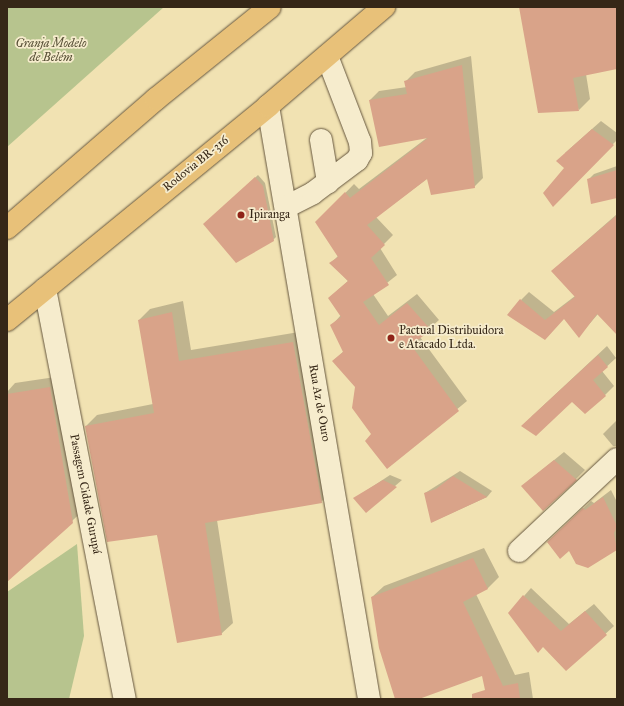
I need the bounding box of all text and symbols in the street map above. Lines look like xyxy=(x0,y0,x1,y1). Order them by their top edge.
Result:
park label: Granja Modelo de Belém xyxy=(15,37,87,65)
street label: Rodovia BR-316 xyxy=(160,133,232,195)
place label: Ipiranga xyxy=(249,208,290,222)
marker: Ipiranga xyxy=(236,210,246,220)
place label: Pactual Distribuidora e Atacado Ltda. xyxy=(399,324,504,352)
marker: Pactual Distribuidora e Atacado Ltda. xyxy=(386,333,396,343)
street label: Rua Az de Ouro xyxy=(305,363,333,443)
street label: Passagem Cidade Gurupá xyxy=(66,433,104,555)

